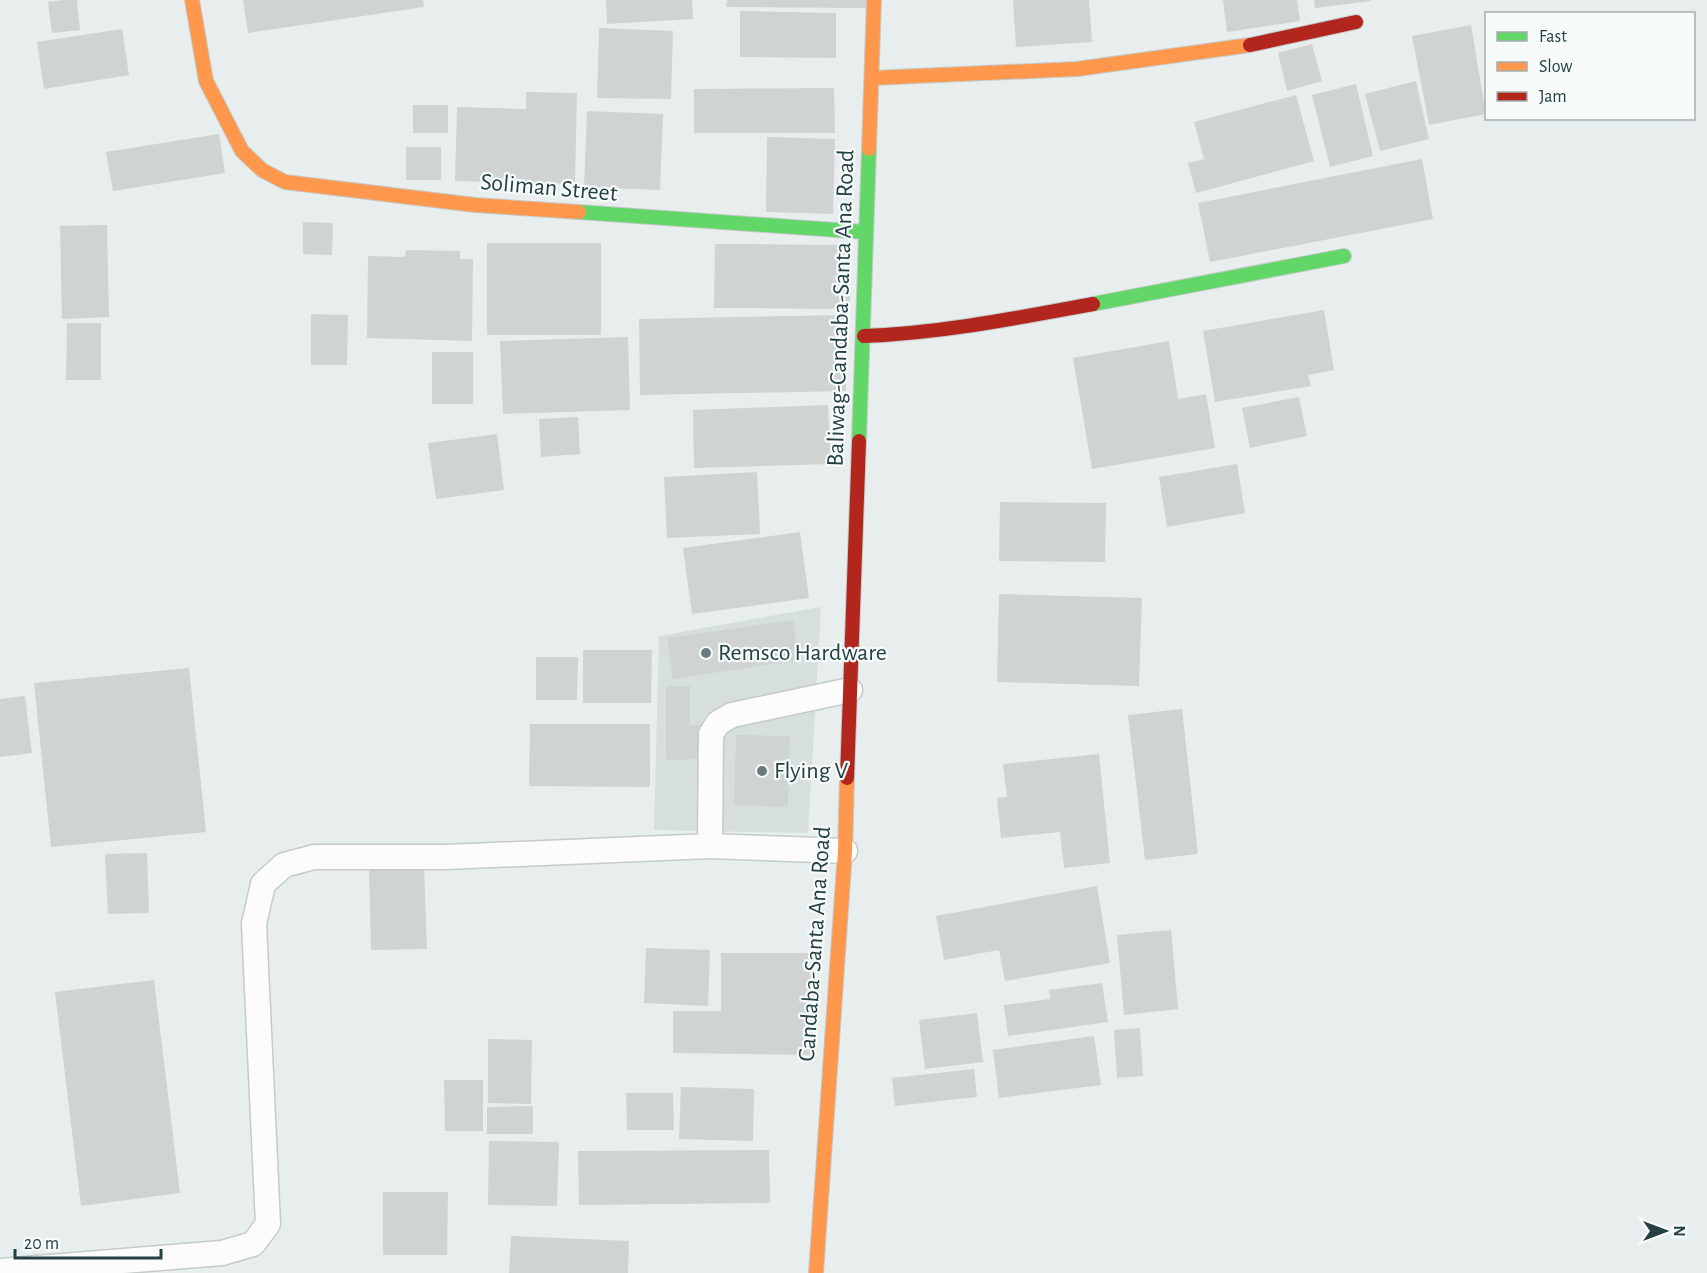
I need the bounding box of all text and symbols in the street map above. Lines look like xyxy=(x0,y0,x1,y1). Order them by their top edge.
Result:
legend xyxy=(1485,12,1695,120)
text: Fast xyxy=(1539,28,1567,46)
text: Slow xyxy=(1539,58,1572,76)
text: Jam xyxy=(1539,88,1567,106)
street label: Baliwag-Candaba-Santa Ana Road xyxy=(823,149,859,467)
street label: Soliman Street xyxy=(480,170,619,206)
place label: Remsco Hardware xyxy=(718,641,887,665)
marker: Remsco Hardware xyxy=(699,646,713,660)
place label: Flying V xyxy=(774,759,848,783)
marker: Flying V xyxy=(755,764,769,778)
street label: Candaba-Santa Ana Road xyxy=(795,826,835,1062)
north arrow xyxy=(1635,1201,1695,1261)
scale bar xyxy=(15,1222,160,1260)
text: N xyxy=(1671,1225,1687,1237)
text: 20 m xyxy=(24,1235,59,1253)

